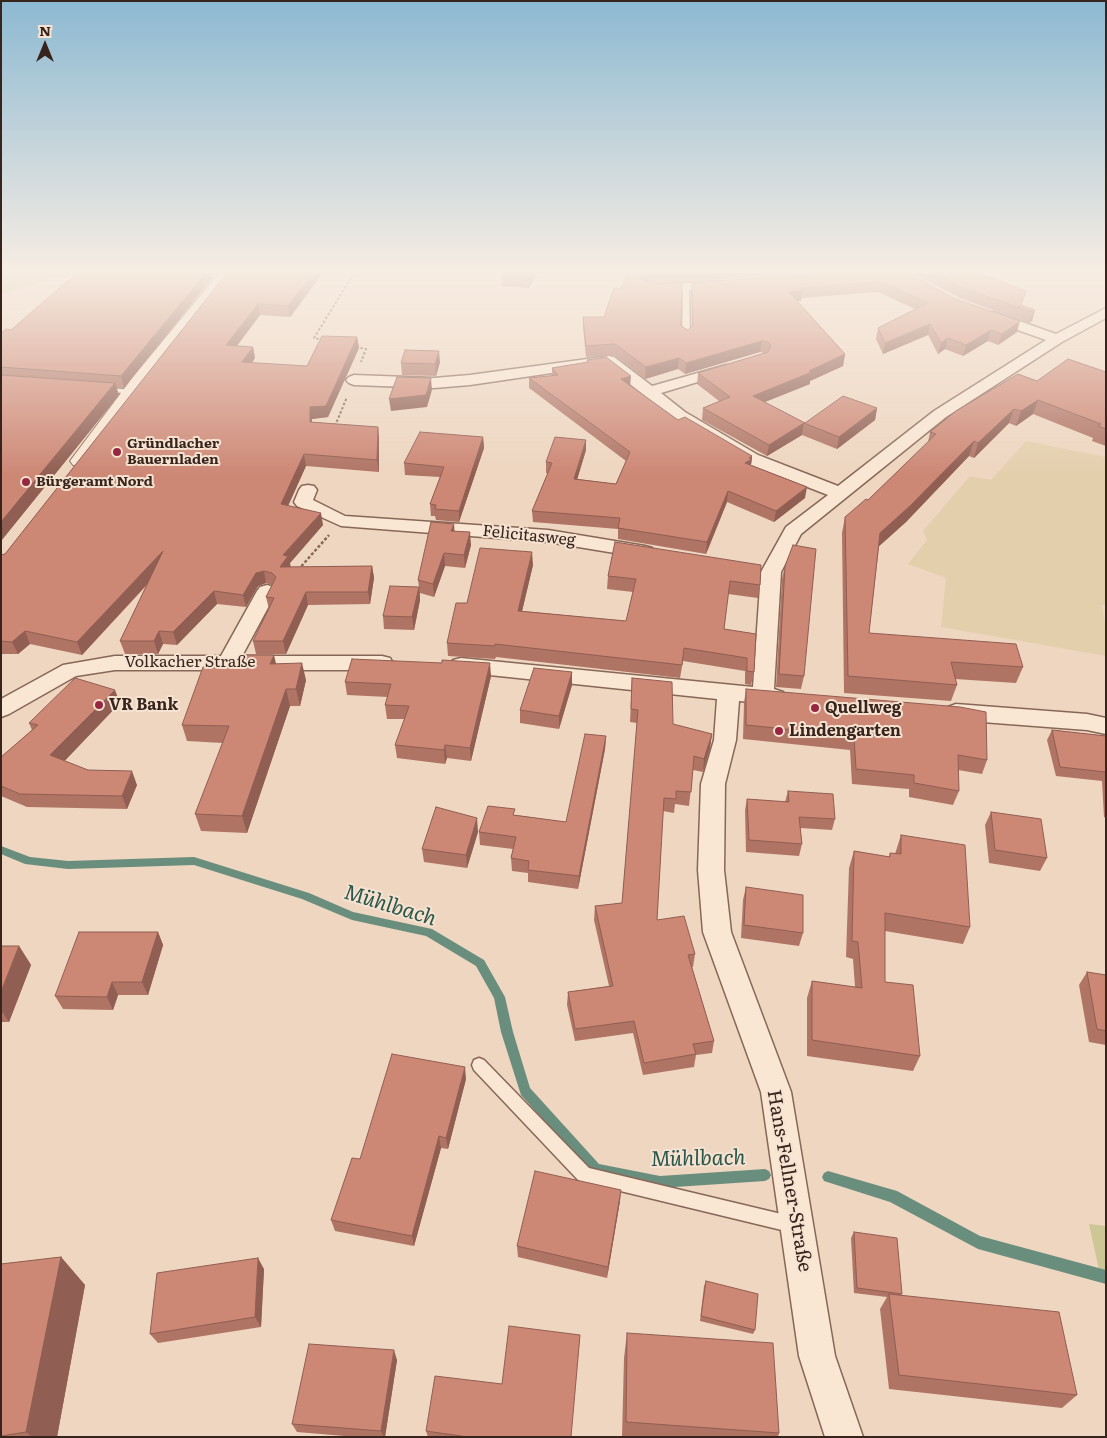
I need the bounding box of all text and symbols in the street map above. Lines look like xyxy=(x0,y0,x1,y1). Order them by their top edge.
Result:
north arrow xyxy=(20,20,70,70)
text: N xyxy=(39,20,51,40)
place label: Gründlacher Bauernladen xyxy=(127,436,219,468)
marker: Gründlacher Bauernladen xyxy=(111,446,123,458)
place label: Bürgeramt Nord xyxy=(36,474,153,490)
marker: Bürgeramt Nord xyxy=(20,476,32,488)
street label: Felicitasweg xyxy=(481,522,577,550)
street label: Volkacher Straße xyxy=(124,652,256,672)
place label: VR Bank xyxy=(109,695,178,715)
place label: Quellweg xyxy=(825,698,901,718)
marker: VR Bank xyxy=(93,699,105,711)
marker: Quellweg xyxy=(809,702,821,714)
place label: Lindengarten xyxy=(789,721,901,741)
marker: Lindengarten xyxy=(773,725,785,737)
water label: Mühlbach xyxy=(341,880,439,932)
street label: Hans-Fellner-Straße xyxy=(762,1088,816,1274)
water label: Mühlbach xyxy=(650,1146,746,1172)

